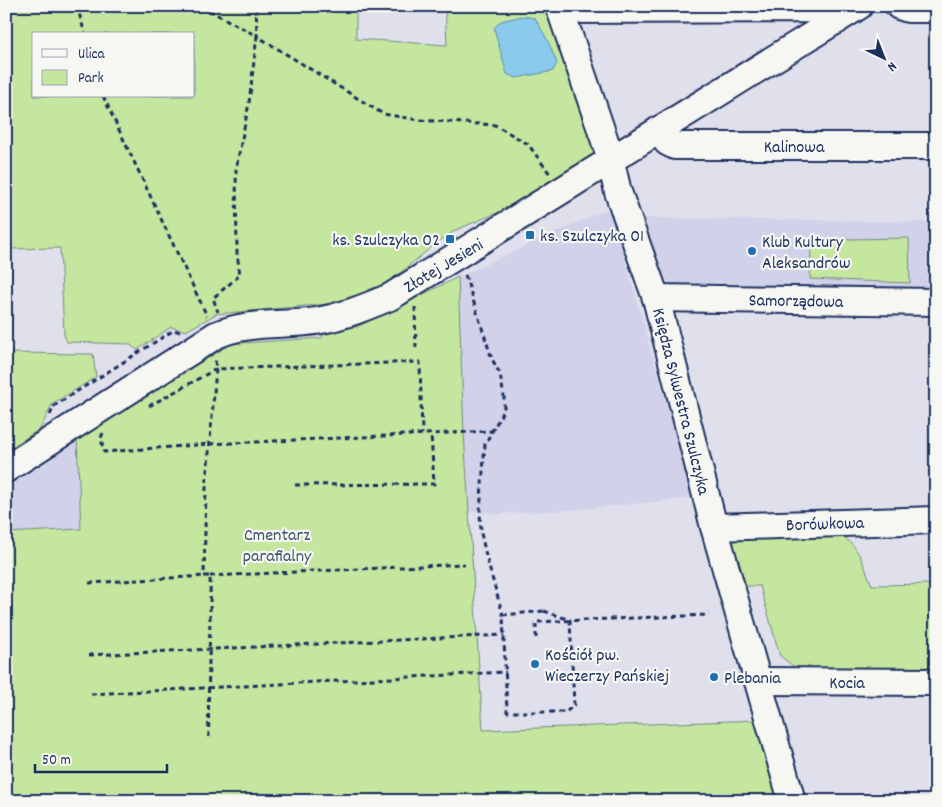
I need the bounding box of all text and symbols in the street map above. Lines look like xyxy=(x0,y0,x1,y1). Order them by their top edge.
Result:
legend xyxy=(32,32,195,98)
north arrow xyxy=(860,32,910,82)
text: Ulica xyxy=(78,44,106,66)
text: N xyxy=(882,56,901,76)
text: Park xyxy=(78,68,104,90)
street label: Kalinowa xyxy=(764,136,825,161)
place label: ks. Szulczyka 01 xyxy=(540,225,644,250)
place label: ks. Szulczyka 02 xyxy=(332,229,440,254)
marker: ks. Szulczyka 01 xyxy=(524,229,536,241)
place label: Klub Kultury Aleksandrów xyxy=(762,231,850,277)
marker: ks. Szulczyka 02 xyxy=(444,233,456,245)
street label: Złotej Jesieni xyxy=(400,234,489,301)
marker: Klub Kultury Aleksandrów xyxy=(746,245,758,257)
street label: Samorządowa xyxy=(748,289,844,316)
street label: Księdza Sylwestra Szulczyka xyxy=(644,306,715,498)
street label: Borówkowa xyxy=(786,512,865,539)
park label: Cmentarz parafialny xyxy=(243,524,312,570)
place label: Kościół pw. Wieczerzy Pańskiej xyxy=(545,644,669,690)
marker: Kościół pw. Wieczerzy Pańskiej xyxy=(529,658,541,670)
place label: Plebania xyxy=(724,667,781,692)
marker: Plebania xyxy=(708,671,720,683)
street label: Kocia xyxy=(829,672,865,697)
scale bar xyxy=(35,742,168,774)
text: 50 m xyxy=(42,750,71,772)

